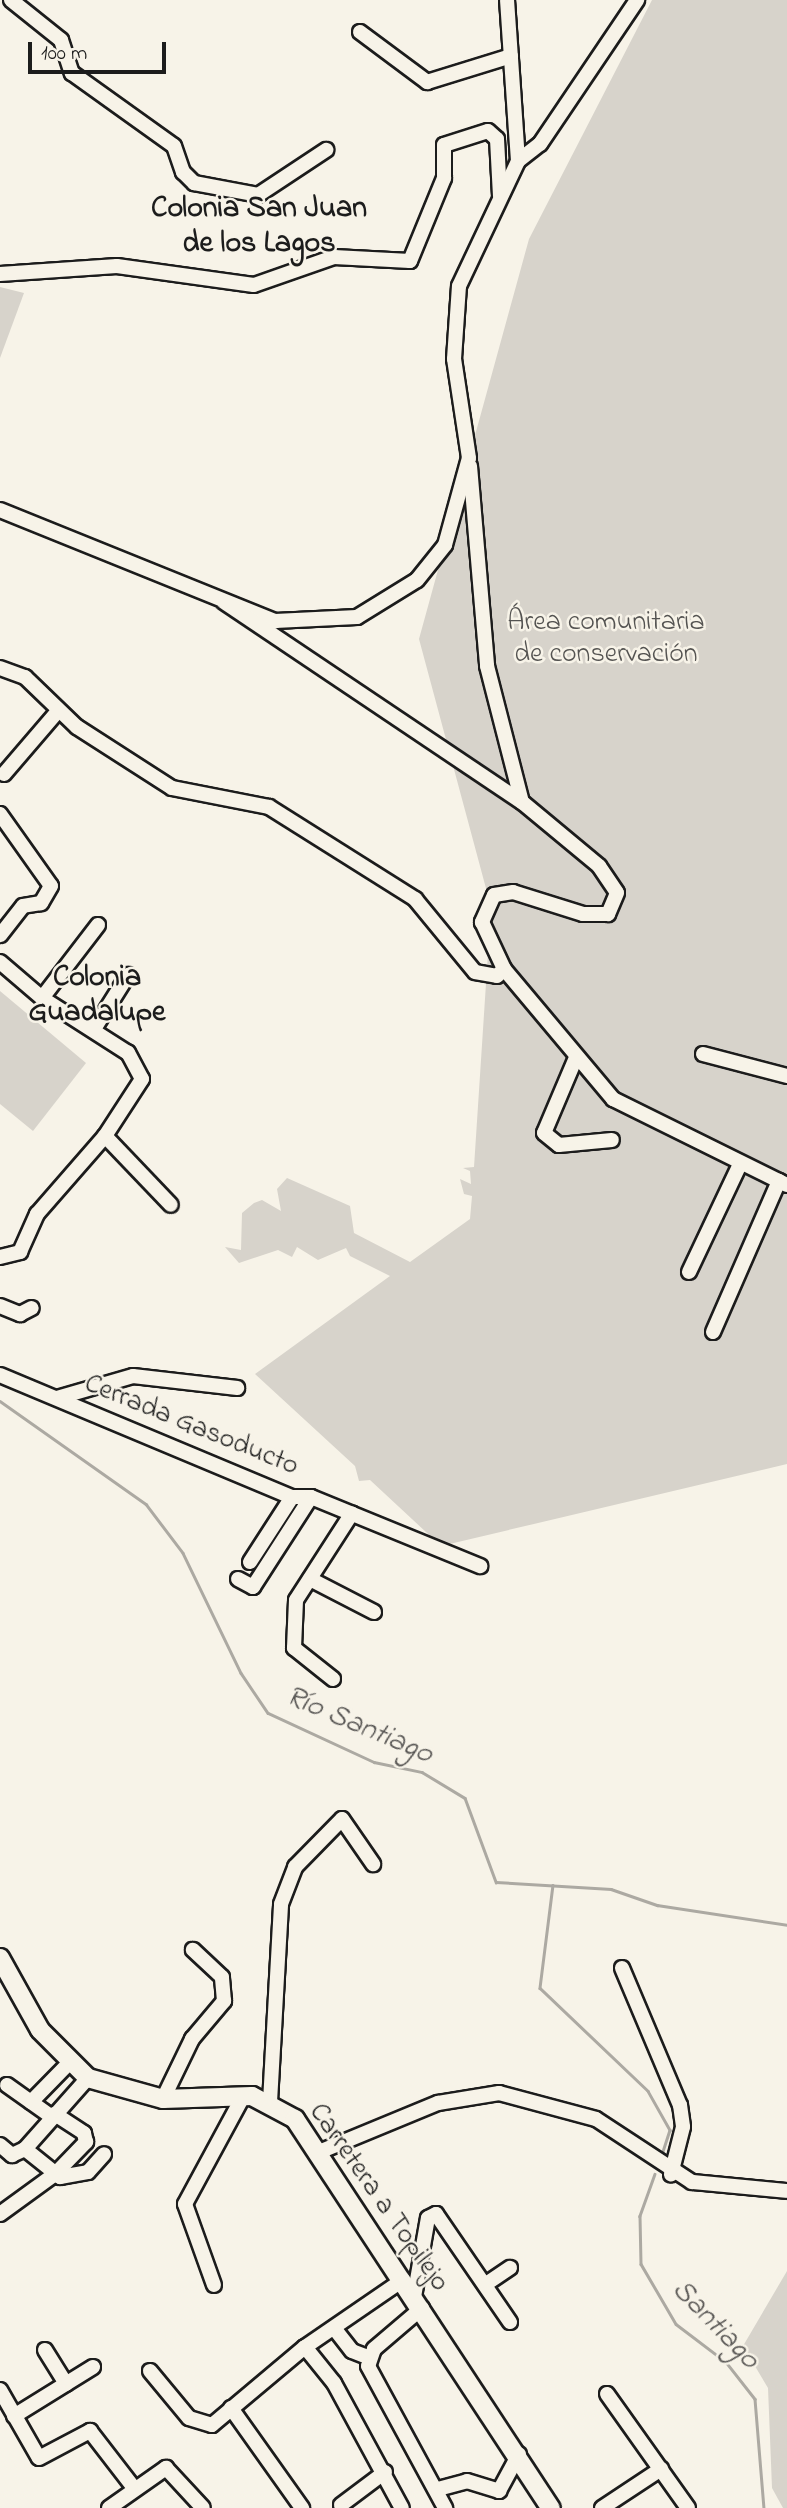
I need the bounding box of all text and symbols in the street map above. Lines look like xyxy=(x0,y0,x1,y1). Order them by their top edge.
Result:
scale bar xyxy=(32,28,170,72)
text: 100 m xyxy=(41,39,87,69)
district label: Colonia San Juan de los Lagos xyxy=(151,191,367,262)
park label: Área comunitaria de conservación xyxy=(507,606,705,672)
district label: Colonia Guadalupe xyxy=(28,960,166,1030)
street label: Cerrada Gasoducto xyxy=(79,1368,303,1484)
water label: Río Santiago xyxy=(280,1679,438,1773)
street label: Carretera a Topilejo xyxy=(300,2097,456,2299)
water label: Santiago xyxy=(663,2273,767,2377)

